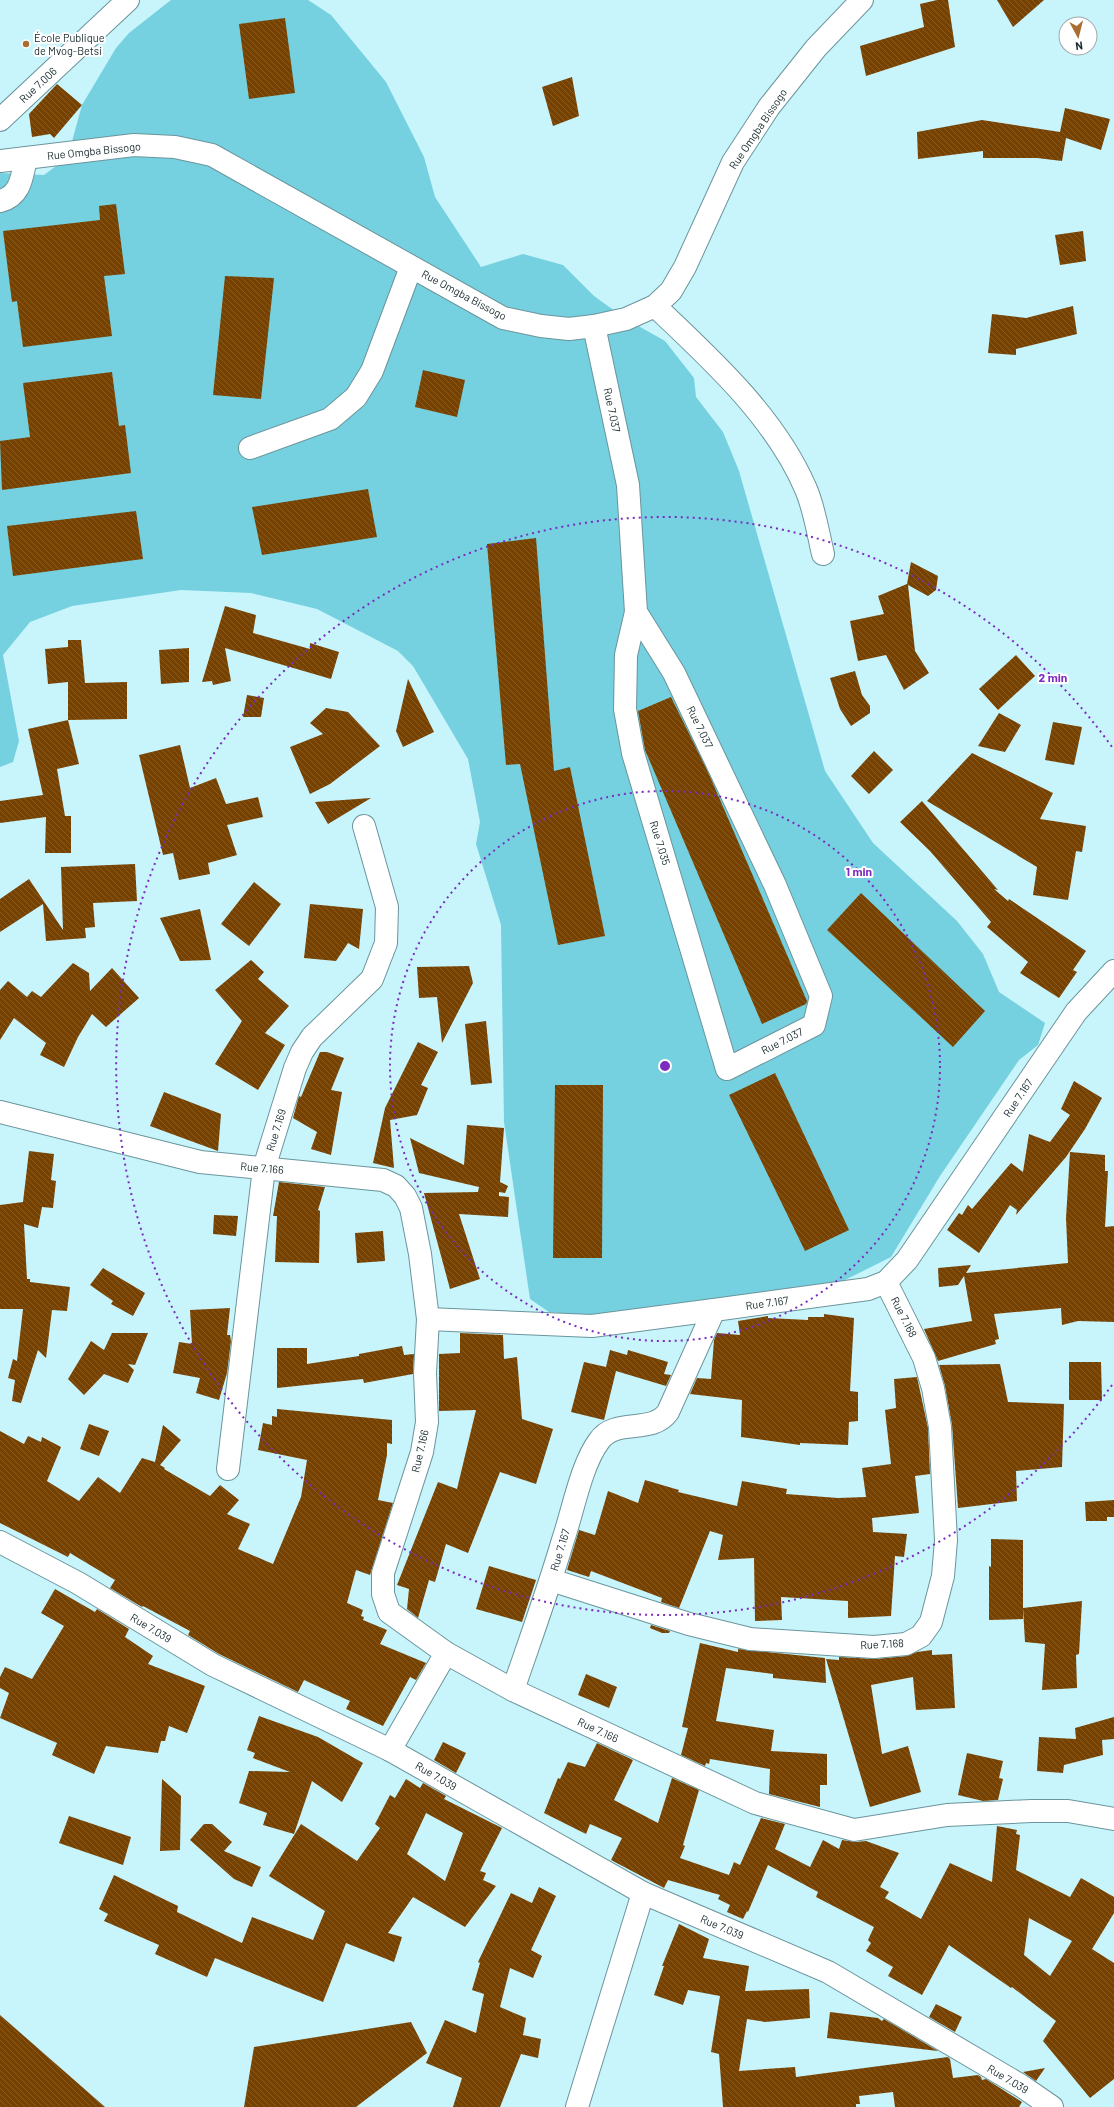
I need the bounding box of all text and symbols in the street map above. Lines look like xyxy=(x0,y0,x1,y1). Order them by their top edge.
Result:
north arrow xyxy=(1058,16,1098,56)
place label: École Publique de Mvog-Betsi xyxy=(34,31,105,57)
marker: École Publique de Mvog-Betsi xyxy=(21,39,31,49)
text: N xyxy=(1075,40,1084,53)
street label: Rue 7.006 xyxy=(16,64,59,105)
street label: Rue Omgba Bissogo xyxy=(726,86,789,171)
street label: Rue Omgba Bissogo xyxy=(46,139,142,162)
street label: Rue Omgba Bissogo xyxy=(420,267,509,322)
street label: Rue 7.037 xyxy=(601,386,624,433)
text: 2 min xyxy=(1039,670,1067,684)
street label: Rue 7.037 xyxy=(685,704,716,750)
street label: Rue 7.035 xyxy=(648,819,673,867)
text: 1 min xyxy=(846,864,872,878)
street label: Rue 7.037 xyxy=(759,1025,805,1057)
centre of rings xyxy=(658,1059,672,1073)
street label: Rue 7.167 xyxy=(1000,1076,1035,1119)
street label: Rue 7.169 xyxy=(263,1107,288,1153)
street label: Rue 7.166 xyxy=(240,1159,285,1176)
street label: Rue 7.167 xyxy=(745,1293,789,1312)
street label: Rue 7.168 xyxy=(889,1294,920,1339)
street label: Rue 7.166 xyxy=(408,1428,431,1474)
street label: Rue 7.167 xyxy=(547,1527,572,1572)
street label: Rue 7.039 xyxy=(128,1610,174,1645)
street label: Rue 7.168 xyxy=(860,1636,904,1651)
street label: Rue 7.166 xyxy=(576,1714,621,1745)
street label: Rue 7.039 xyxy=(413,1759,460,1793)
street label: Rue 7.039 xyxy=(699,1912,746,1942)
street label: Rue 7.039 xyxy=(985,2061,1031,2096)

